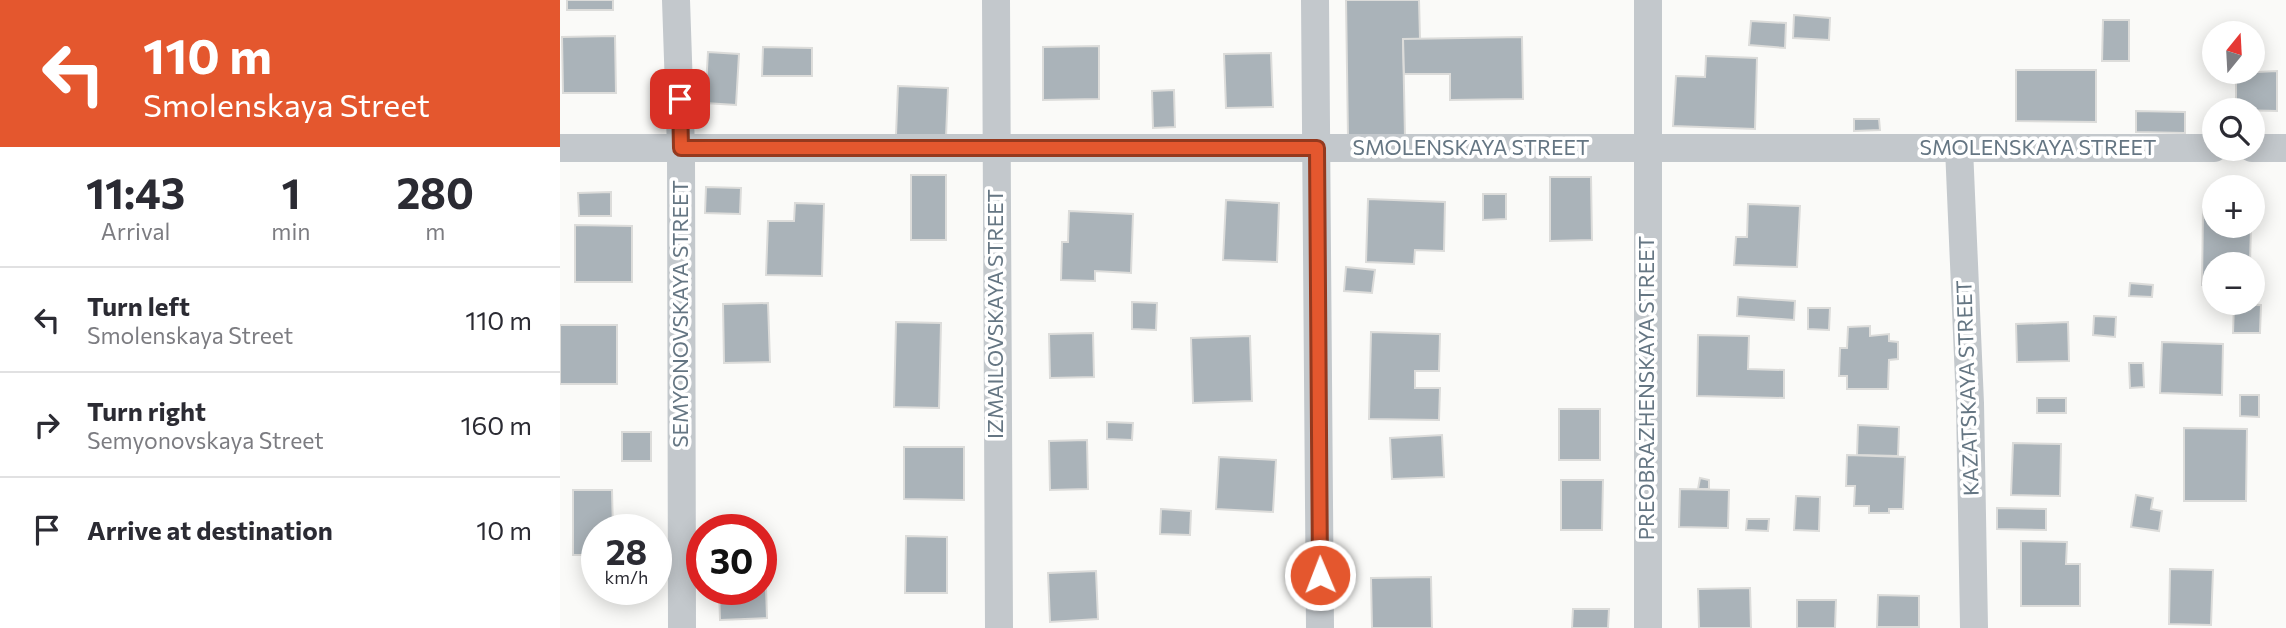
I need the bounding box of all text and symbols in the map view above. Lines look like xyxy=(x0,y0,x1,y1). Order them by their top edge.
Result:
north arrow xyxy=(2202,21,2264,84)
map controls xyxy=(2202,21,2265,315)
text: 110 m xyxy=(143,24,272,84)
icon: left xyxy=(28,28,119,119)
pin xyxy=(650,69,710,129)
icon: arrive xyxy=(661,80,699,118)
text: Smolenskaya Street xyxy=(143,84,430,124)
button: search xyxy=(2202,98,2265,161)
street label: SMOLENSKAYA STREET xyxy=(1353,134,1589,159)
street label: SMOLENSKAYA STREET xyxy=(1920,134,2156,159)
text: 11:43 xyxy=(86,166,185,218)
text: 1 xyxy=(281,166,300,218)
text: 280 xyxy=(396,166,474,218)
button: + xyxy=(2202,175,2265,238)
street label: SEMYONOVSKAYA STREET xyxy=(667,180,692,448)
street label: IZMAILOVSKAYA STREET xyxy=(982,189,1007,439)
text: Arrival xyxy=(101,217,170,245)
text: min xyxy=(271,217,311,245)
text: m xyxy=(425,217,445,245)
street label: PREOBRAZHENSKAYA STREET xyxy=(1633,236,1658,540)
button: − xyxy=(2202,252,2265,315)
street label: KAZATSKAYA STREET xyxy=(1950,280,1983,497)
text: Turn left xyxy=(87,290,190,321)
icon: left xyxy=(28,301,66,339)
text: 110 m xyxy=(465,304,532,335)
text: Smolenskaya Street xyxy=(87,321,293,349)
text: Turn right xyxy=(87,395,206,426)
icon: right xyxy=(28,406,66,444)
text: 160 m xyxy=(460,409,532,440)
text: Semyonovskaya Street xyxy=(87,426,324,454)
icon: arrive xyxy=(28,511,66,549)
text: Arrive at destination xyxy=(87,514,333,545)
text: 10 m xyxy=(476,514,532,545)
speed limit sign: 30 xyxy=(686,514,777,605)
text: 28 xyxy=(606,529,647,572)
position arrow xyxy=(1283,538,1357,612)
text: km/h xyxy=(605,566,648,588)

